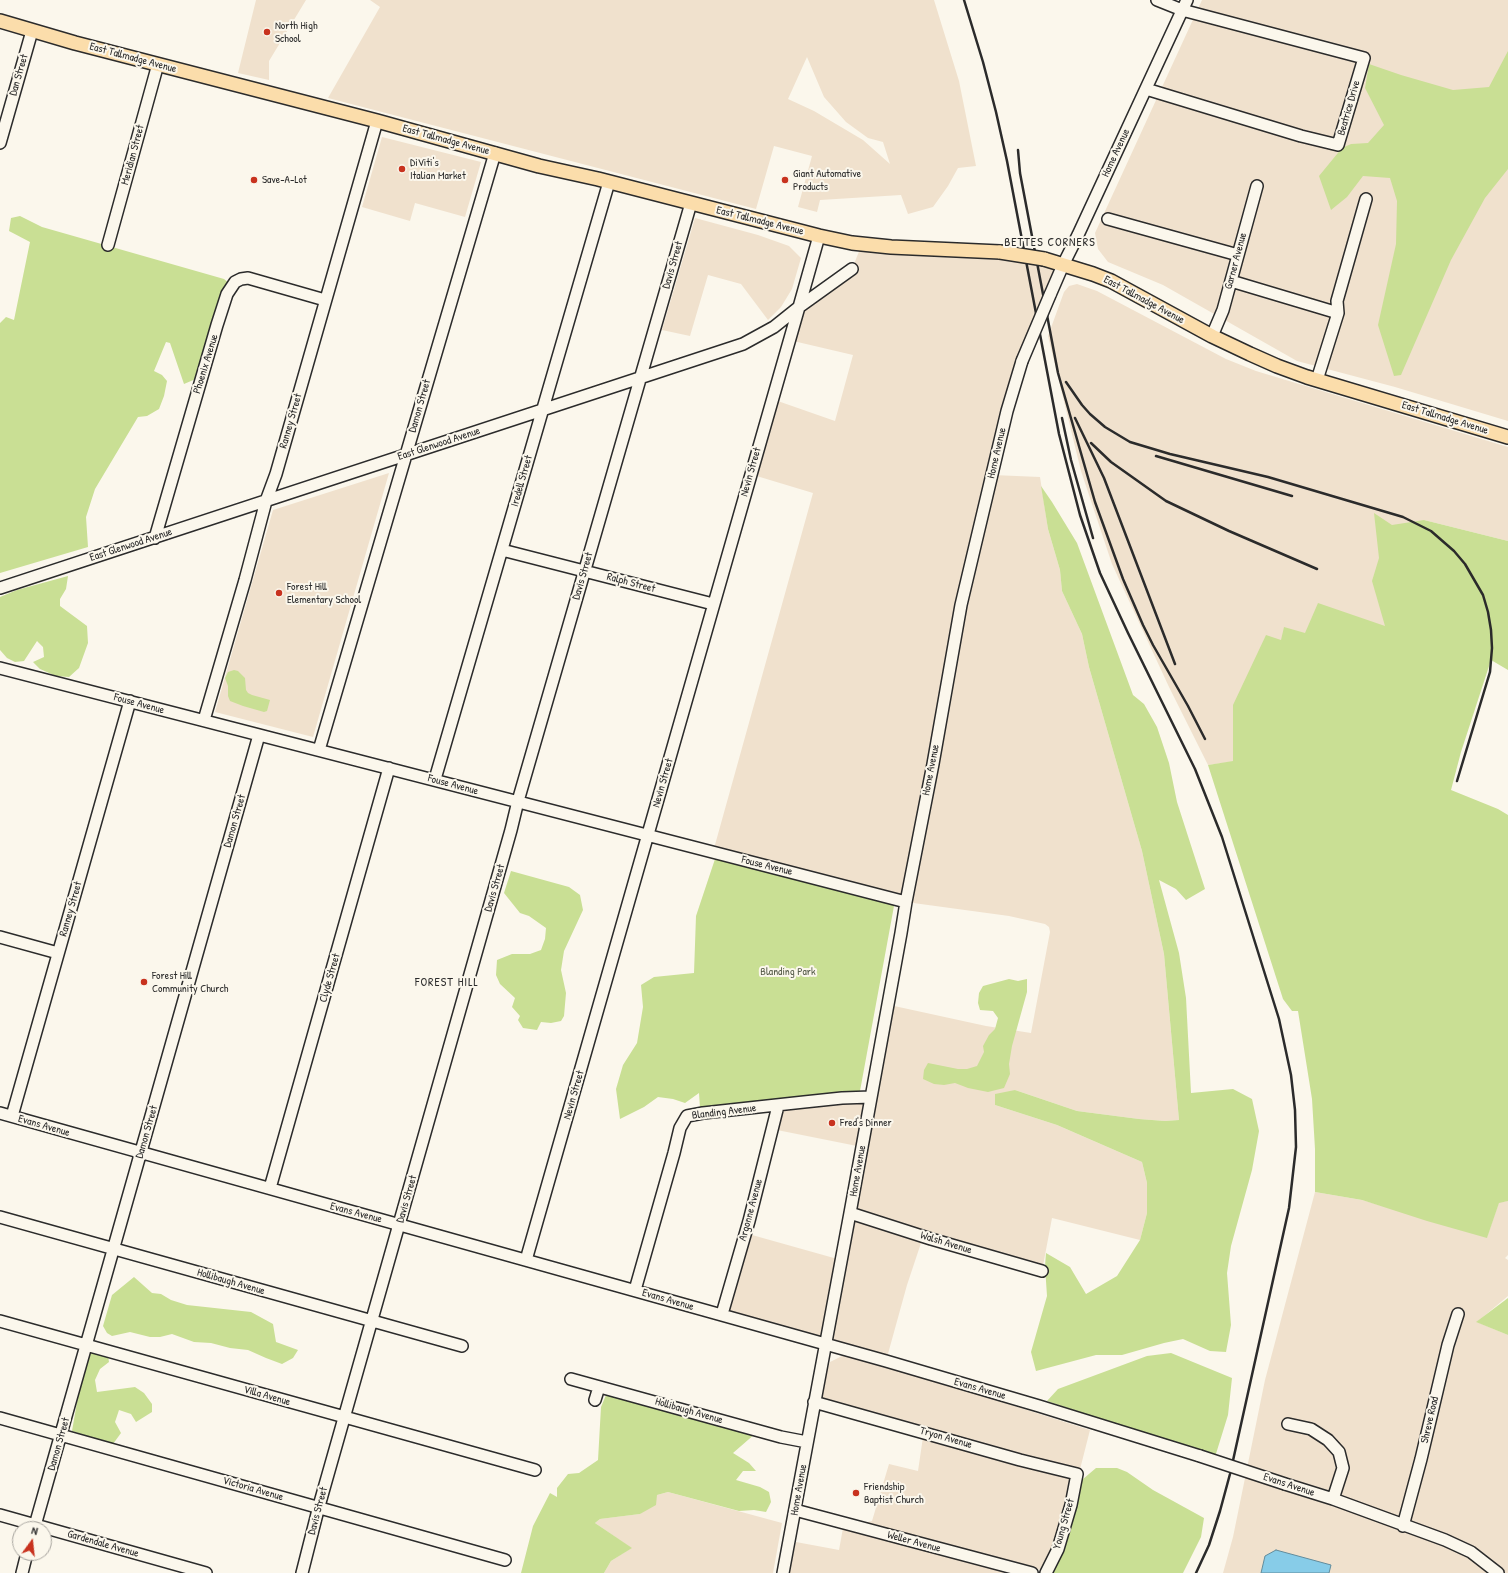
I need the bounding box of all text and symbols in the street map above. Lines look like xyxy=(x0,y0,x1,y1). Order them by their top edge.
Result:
place label: North High School xyxy=(275,19,318,45)
marker: North High School xyxy=(262,27,272,37)
street label: East Tallmadge Avenue xyxy=(88,40,178,76)
street label: Dan Street xyxy=(7,53,31,97)
street label: Beatrice Drive xyxy=(1335,79,1363,137)
street label: East Tallmadge Avenue xyxy=(401,122,491,158)
street label: Meridian Street xyxy=(119,123,147,187)
street label: Home Avenue xyxy=(1099,127,1133,179)
place label: DiViti's Italian Market xyxy=(410,156,466,182)
marker: DiViti's Italian Market xyxy=(397,164,407,174)
place label: Giant Automative Products xyxy=(793,167,861,193)
place label: Save-A-Lot xyxy=(262,173,307,187)
marker: Save-A-Lot xyxy=(249,175,259,185)
marker: Giant Automative Products xyxy=(780,175,790,185)
street label: East Tallmadge Avenue xyxy=(715,204,805,238)
street label: Garner Avenue xyxy=(1222,231,1250,291)
district label: BETTES CORNERS xyxy=(1004,236,1096,250)
street label: Davis Street xyxy=(660,240,686,290)
street label: East Tallmadge Avenue xyxy=(1101,273,1187,327)
street label: Phoenix Avenue xyxy=(191,333,221,395)
street label: Damon Street xyxy=(406,378,434,434)
street label: Ranney Street xyxy=(277,392,305,450)
street label: East Tallmadge Avenue xyxy=(1400,399,1490,437)
street label: East Glenwood Avenue xyxy=(396,424,482,464)
street label: Home Avenue xyxy=(985,426,1009,480)
street label: Nevin Street xyxy=(738,446,764,498)
street label: Iredell Street xyxy=(508,454,536,508)
street label: East Glenwood Avenue xyxy=(88,525,174,565)
street label: Davis Street xyxy=(570,551,596,601)
street label: Ralph Street xyxy=(605,570,657,596)
place label: Forest Hill Elementary School xyxy=(287,580,361,606)
marker: Forest Hill Elementary School xyxy=(274,588,284,598)
street label: Fouse Avenue xyxy=(112,691,166,717)
street label: Home Avenue xyxy=(920,743,942,797)
street label: Nevin Street xyxy=(650,757,676,809)
street label: Fouse Avenue xyxy=(426,772,480,798)
street label: Damon Street xyxy=(221,793,249,849)
street label: Fouse Avenue xyxy=(740,853,794,879)
street label: Davis Street xyxy=(482,863,508,913)
street label: Ranney Street xyxy=(57,880,85,938)
street label: Clyde Street xyxy=(317,952,343,1004)
park label: Blanding Park xyxy=(760,965,816,979)
place label: Forest Hill Community Church xyxy=(152,969,228,995)
district label: FOREST HILL xyxy=(415,976,479,990)
marker: Forest Hill Community Church xyxy=(139,977,149,987)
street label: Nevin Street xyxy=(561,1069,587,1121)
street label: Blanding Avenue xyxy=(691,1101,757,1123)
street label: Damon Street xyxy=(133,1104,161,1160)
street label: Evans Avenue xyxy=(17,1112,71,1140)
place label: Fred's Dinner xyxy=(840,1116,892,1130)
marker: Fred's Dinner xyxy=(827,1118,837,1128)
street label: Home Avenue xyxy=(847,1144,869,1198)
street label: Davis Street xyxy=(394,1174,420,1224)
street label: Argonne Avenue xyxy=(736,1178,766,1242)
street label: Evans Avenue xyxy=(329,1200,383,1226)
street label: Walsh Avenue xyxy=(919,1229,973,1257)
street label: Hollibaugh Avenue xyxy=(196,1266,266,1298)
street label: Evans Avenue xyxy=(641,1286,695,1314)
street label: Evans Avenue xyxy=(953,1375,1007,1403)
street label: Villa Avenue xyxy=(242,1383,292,1409)
street label: Hollibaugh Avenue xyxy=(654,1395,724,1427)
street label: Shreve Road xyxy=(1418,1395,1442,1445)
street label: Damon Street xyxy=(45,1416,73,1472)
street label: Tryon Avenue xyxy=(918,1424,974,1452)
street label: Home Avenue xyxy=(788,1463,810,1517)
street label: Evans Avenue xyxy=(1262,1471,1316,1499)
street label: Victoria Avenue xyxy=(221,1474,285,1504)
place label: Friendship Baptist Church xyxy=(864,1480,924,1506)
street label: Davis Street xyxy=(305,1486,331,1536)
marker: Friendship Baptist Church xyxy=(851,1488,861,1498)
street label: Young Street xyxy=(1051,1497,1077,1551)
north arrow xyxy=(12,1521,52,1561)
text: N xyxy=(30,1523,39,1538)
street label: Gardendale Avenue xyxy=(66,1527,140,1561)
street label: Weller Avenue xyxy=(886,1529,942,1555)

